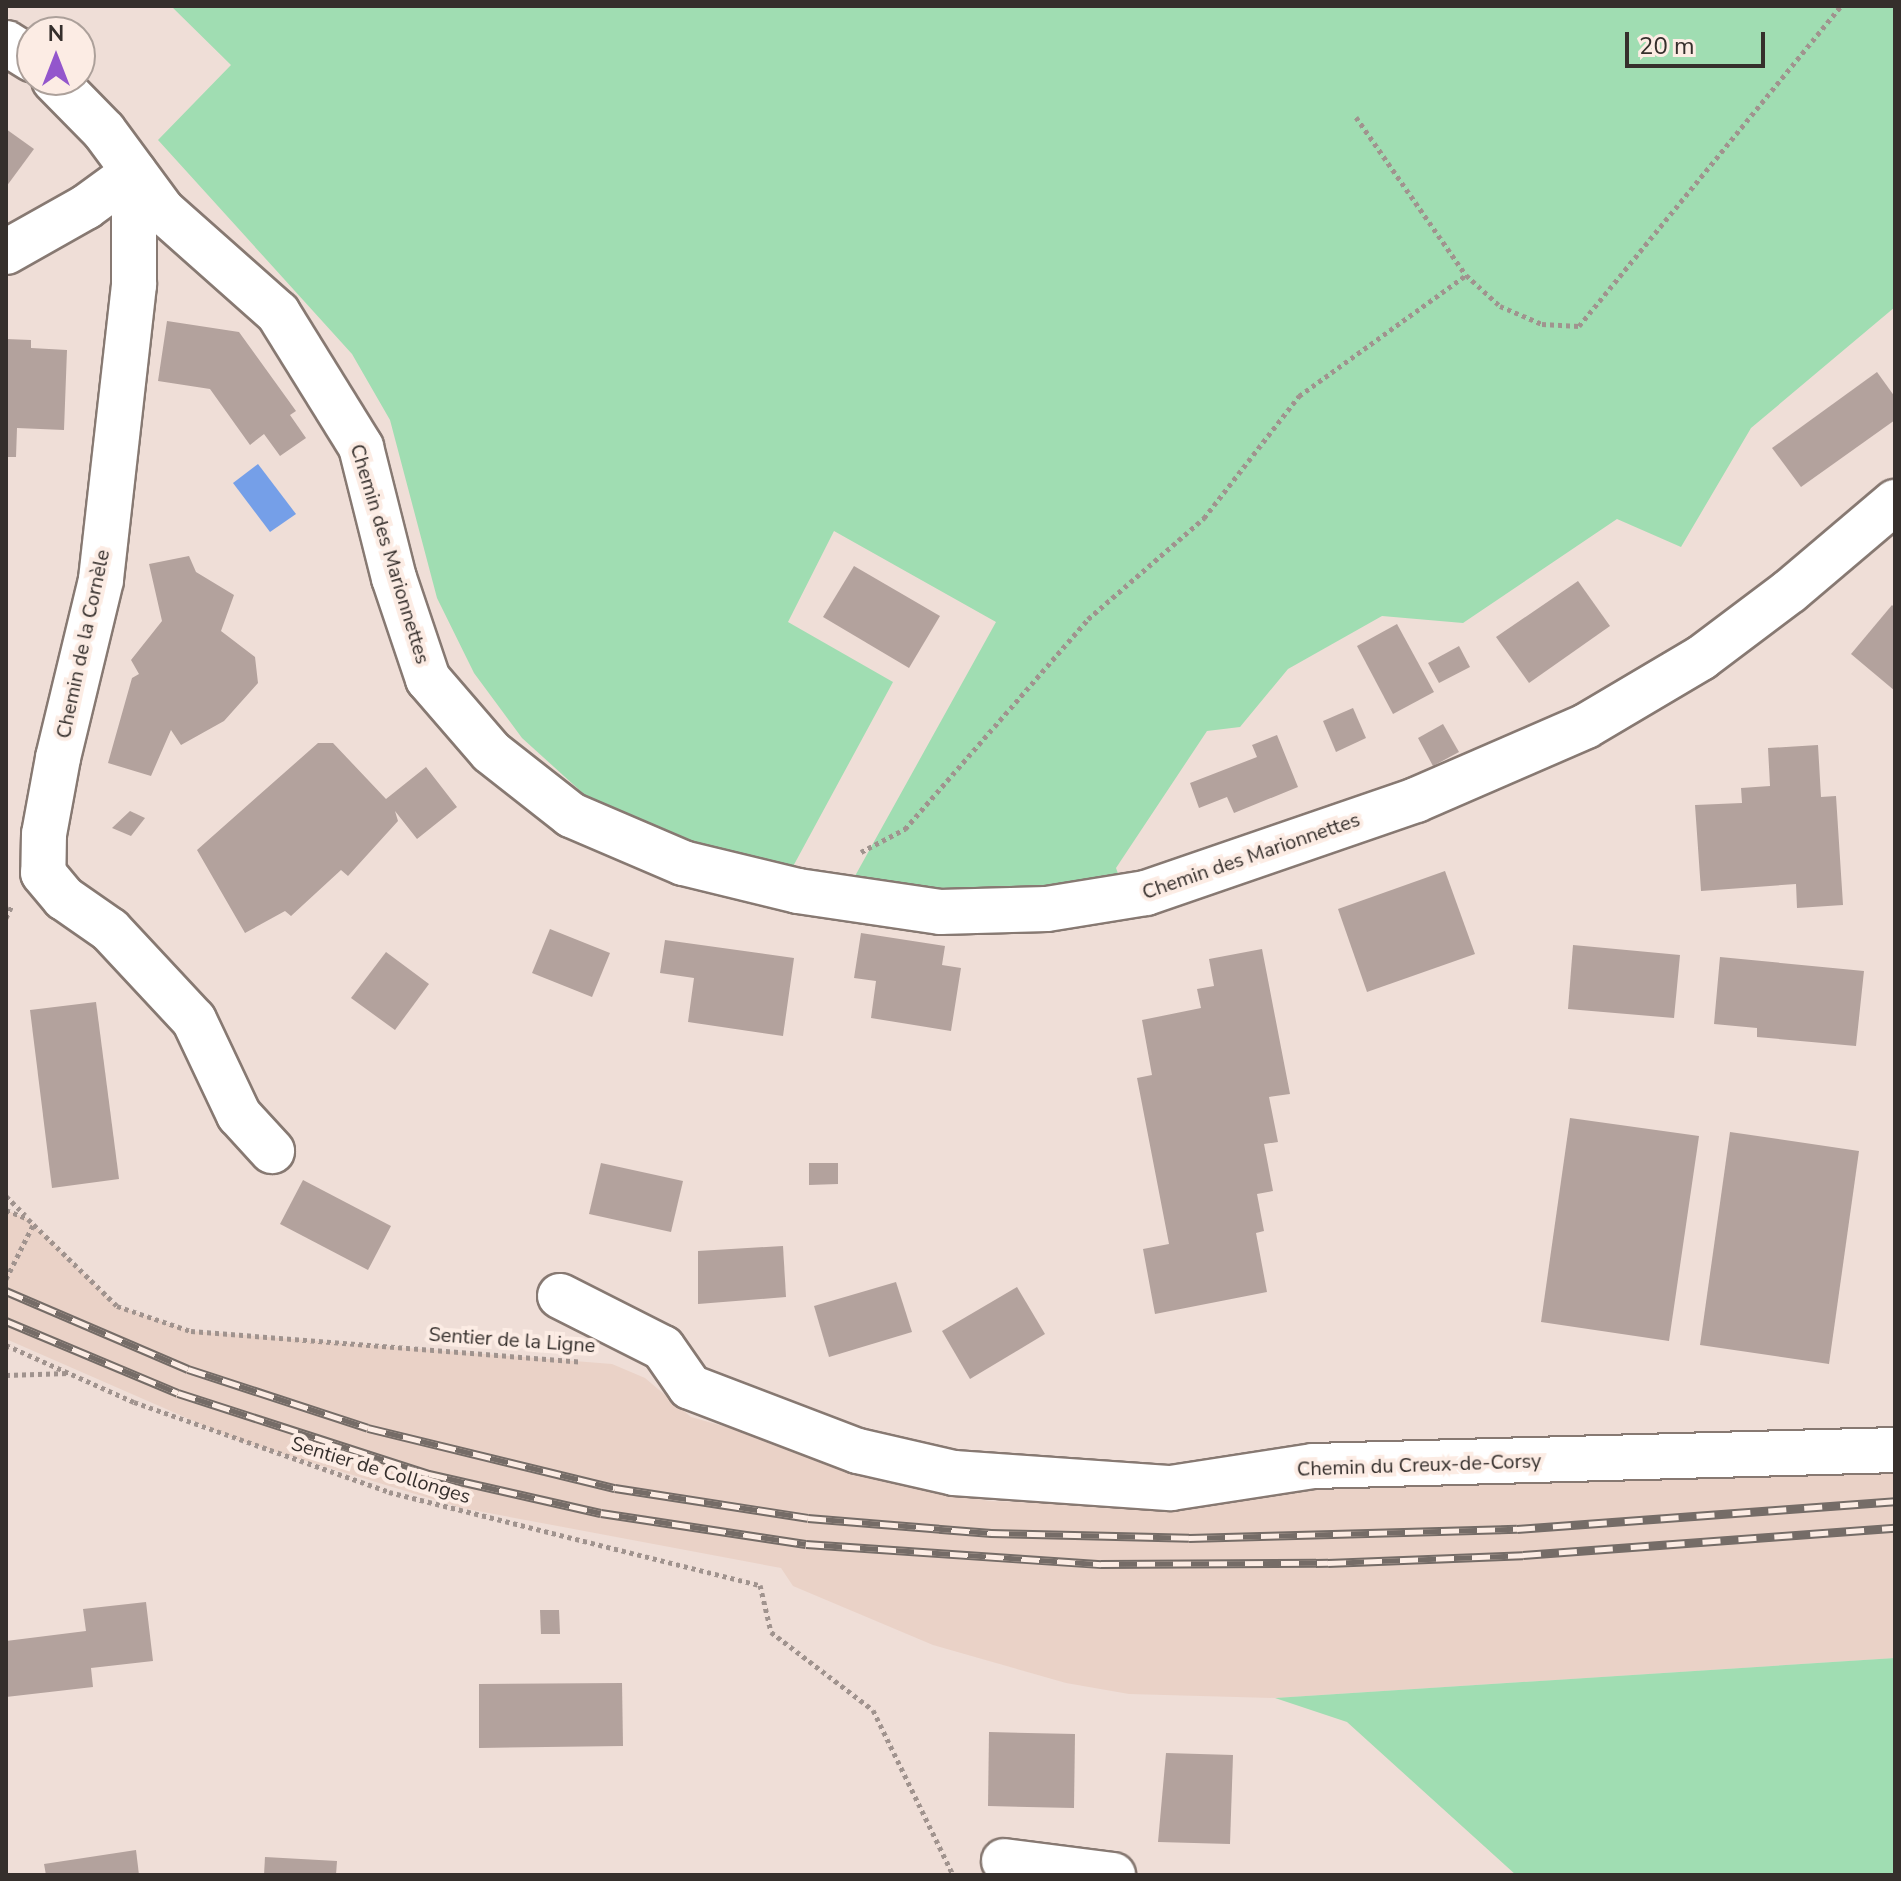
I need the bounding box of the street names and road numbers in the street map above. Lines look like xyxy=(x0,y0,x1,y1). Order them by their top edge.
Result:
street label: Chemin des Marionnettes xyxy=(345,441,435,667)
street label: Chemin de la Cornèle xyxy=(51,547,115,741)
street label: Chemin des Marionnettes xyxy=(1139,807,1363,905)
street label: Sentier de la Ligne xyxy=(428,1322,596,1358)
street label: Sentier de Collonges xyxy=(288,1431,474,1509)
street label: Chemin du Creux-de-Corsy xyxy=(1296,1449,1542,1481)

